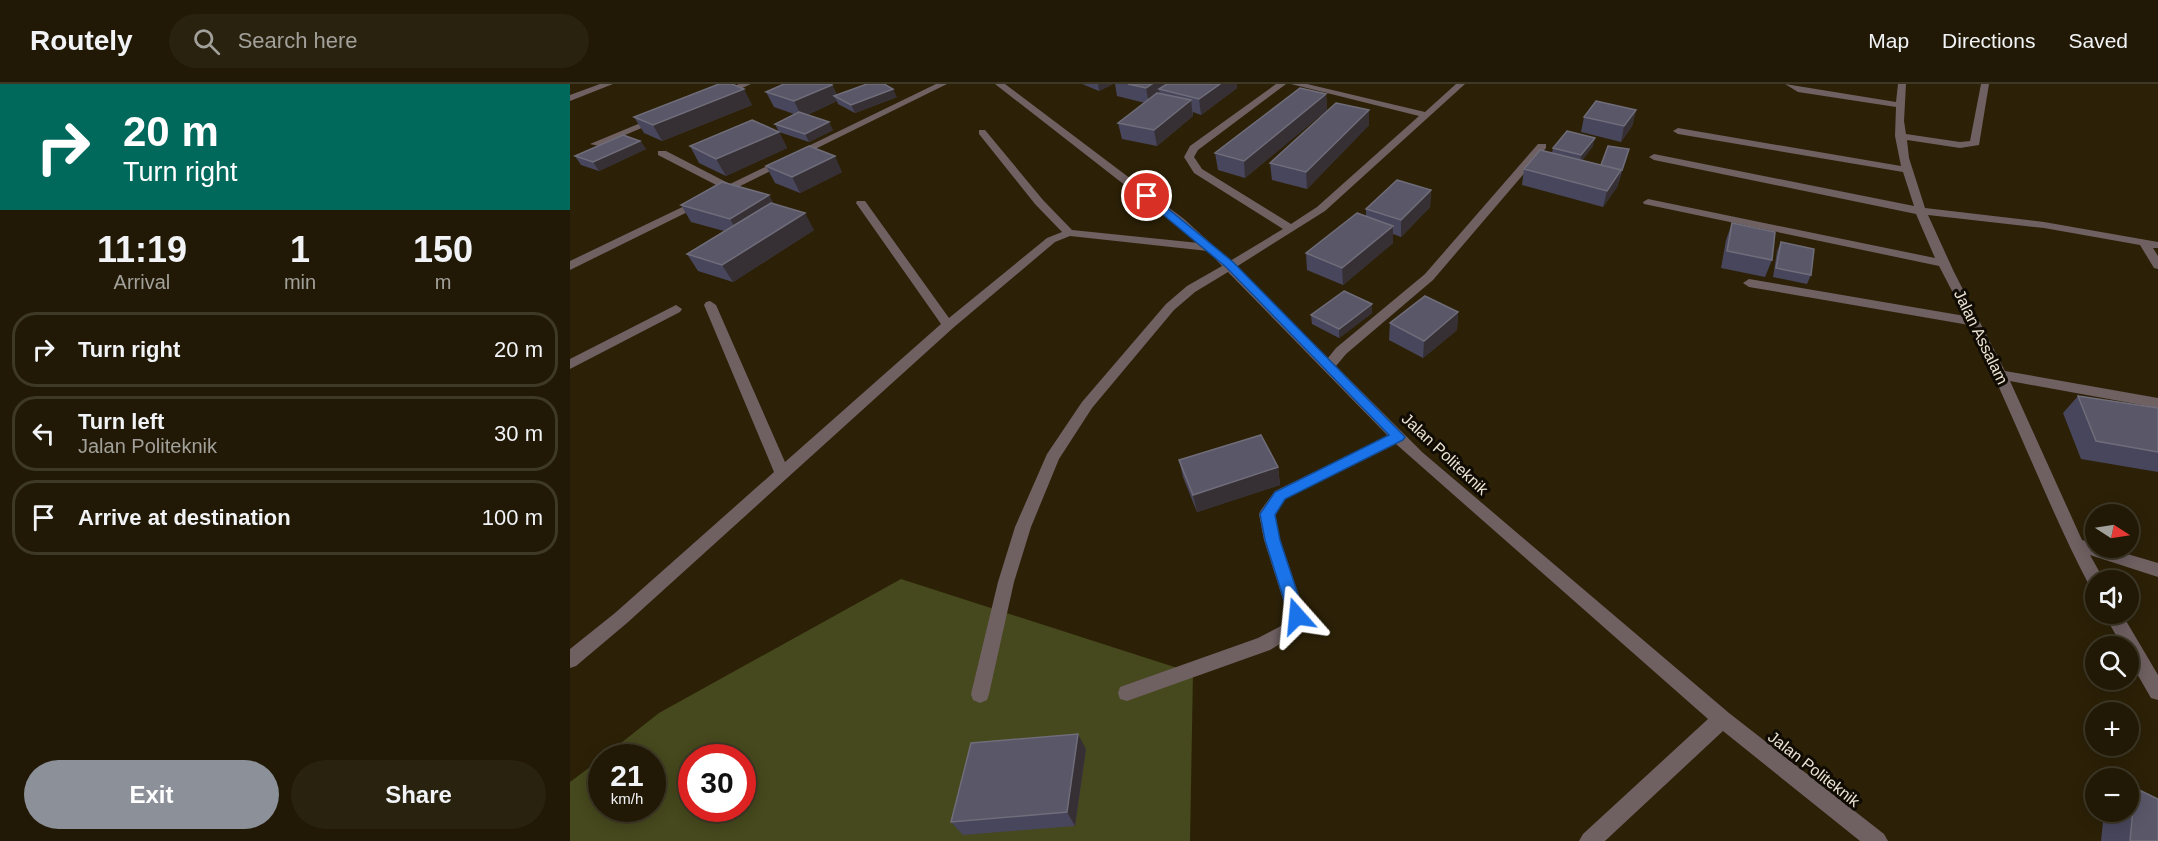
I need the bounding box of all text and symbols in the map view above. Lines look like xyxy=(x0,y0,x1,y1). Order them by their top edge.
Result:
search box xyxy=(169,14,589,68)
text: Routely xyxy=(30,25,133,56)
icon: search xyxy=(190,25,223,58)
text: Search here xyxy=(238,28,358,53)
text: Map xyxy=(1868,29,1909,52)
text: Directions xyxy=(1942,29,2035,52)
text: Saved xyxy=(2068,29,2128,52)
icon: right xyxy=(24,108,102,186)
text: 20 m xyxy=(123,108,219,155)
text: Turn right xyxy=(123,157,238,187)
pin xyxy=(1121,170,1172,221)
icon: arrive xyxy=(1130,179,1163,212)
text: 11:19 xyxy=(97,229,187,270)
text: 1 xyxy=(290,229,310,270)
text: 150 xyxy=(413,229,473,270)
text: Arrival xyxy=(114,271,170,293)
text: min xyxy=(284,271,316,293)
text: m xyxy=(435,271,451,293)
street label: Jalan Assalam xyxy=(1951,287,2011,387)
icon: right xyxy=(27,333,60,366)
text: Turn right xyxy=(78,337,180,362)
text: 20 m xyxy=(494,337,543,362)
text: Turn left xyxy=(78,409,164,434)
street label: Jalan Politeknik xyxy=(1399,410,1492,499)
icon: left xyxy=(27,417,60,450)
text: 30 m xyxy=(494,421,543,446)
text: Jalan Politeknik xyxy=(78,435,217,457)
icon: arrive xyxy=(27,501,60,534)
north arrow xyxy=(2085,504,2139,558)
map controls xyxy=(2085,504,2139,822)
text: Arrive at destination xyxy=(78,505,291,530)
text: 100 m xyxy=(482,505,543,530)
button: sound xyxy=(2085,570,2139,624)
position arrow xyxy=(1265,584,1329,648)
button: search xyxy=(2085,636,2139,690)
button: + xyxy=(2085,702,2139,756)
street label: Jalan Politeknik xyxy=(1765,728,1864,811)
speed limit sign: 30 xyxy=(678,744,756,822)
text: 21 xyxy=(610,759,644,792)
button: Exit xyxy=(24,760,279,829)
button: Share xyxy=(291,760,546,829)
button: − xyxy=(2085,768,2139,822)
text: km/h xyxy=(611,790,643,807)

